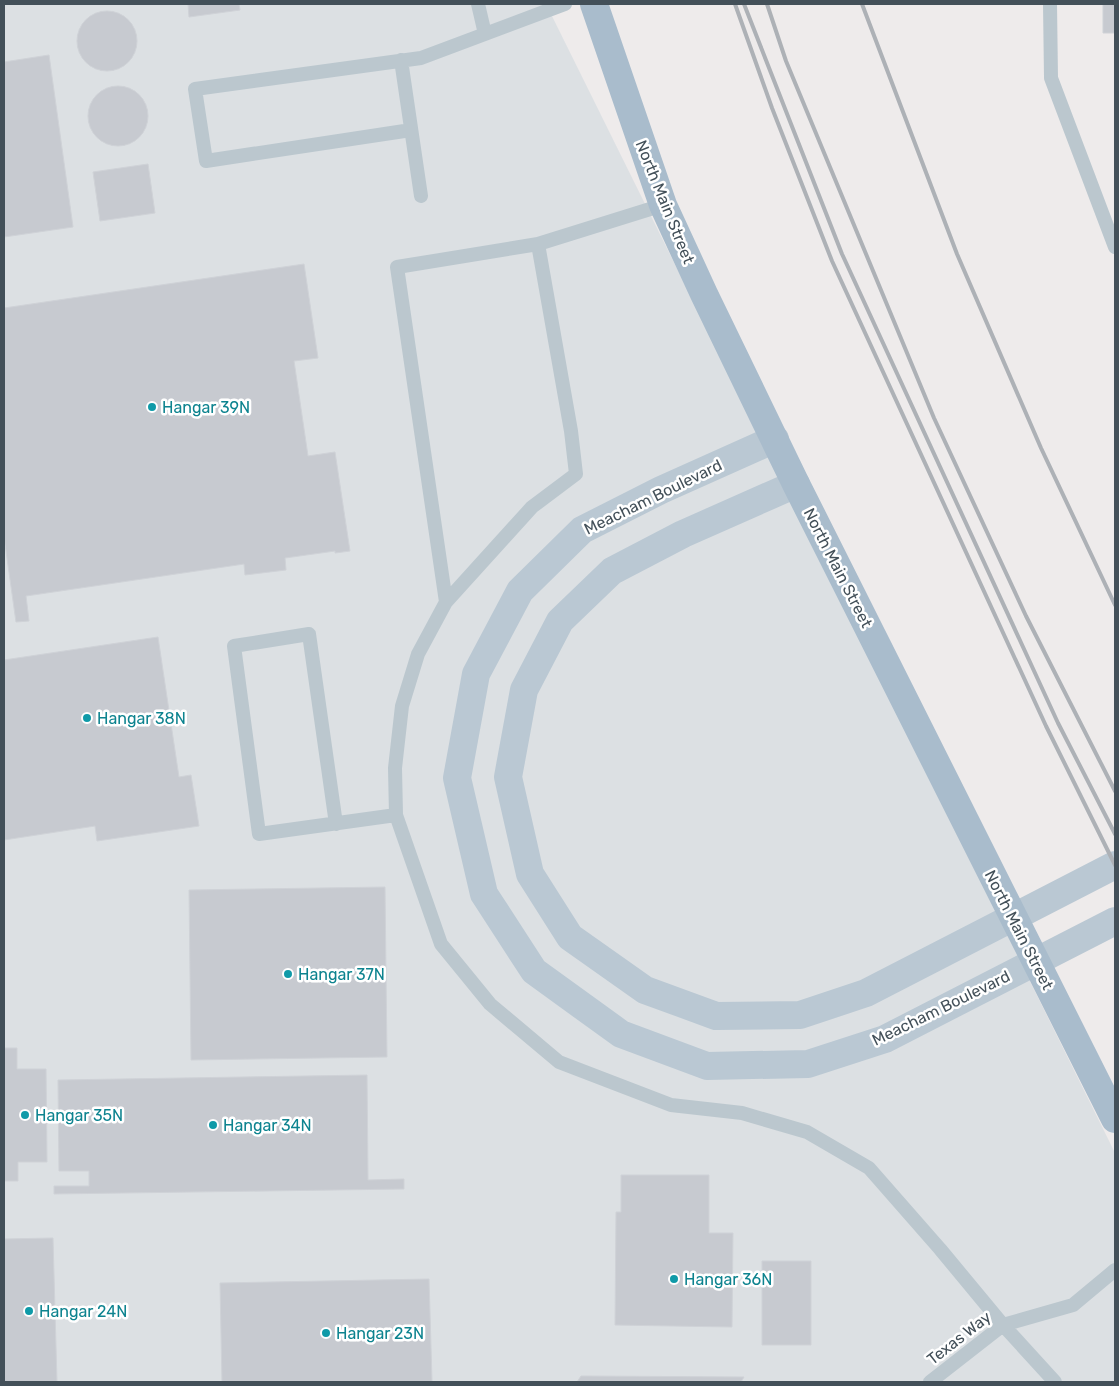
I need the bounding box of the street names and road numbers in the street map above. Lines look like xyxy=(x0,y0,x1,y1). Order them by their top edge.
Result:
street label: North Main Street xyxy=(632,137,698,267)
street label: Meacham Boulevard xyxy=(581,455,725,539)
street label: North Main Street xyxy=(800,505,876,631)
street label: North Main Street xyxy=(981,867,1057,993)
street label: Meacham Boulevard xyxy=(869,966,1013,1050)
street label: Texas Way xyxy=(923,1307,995,1369)

